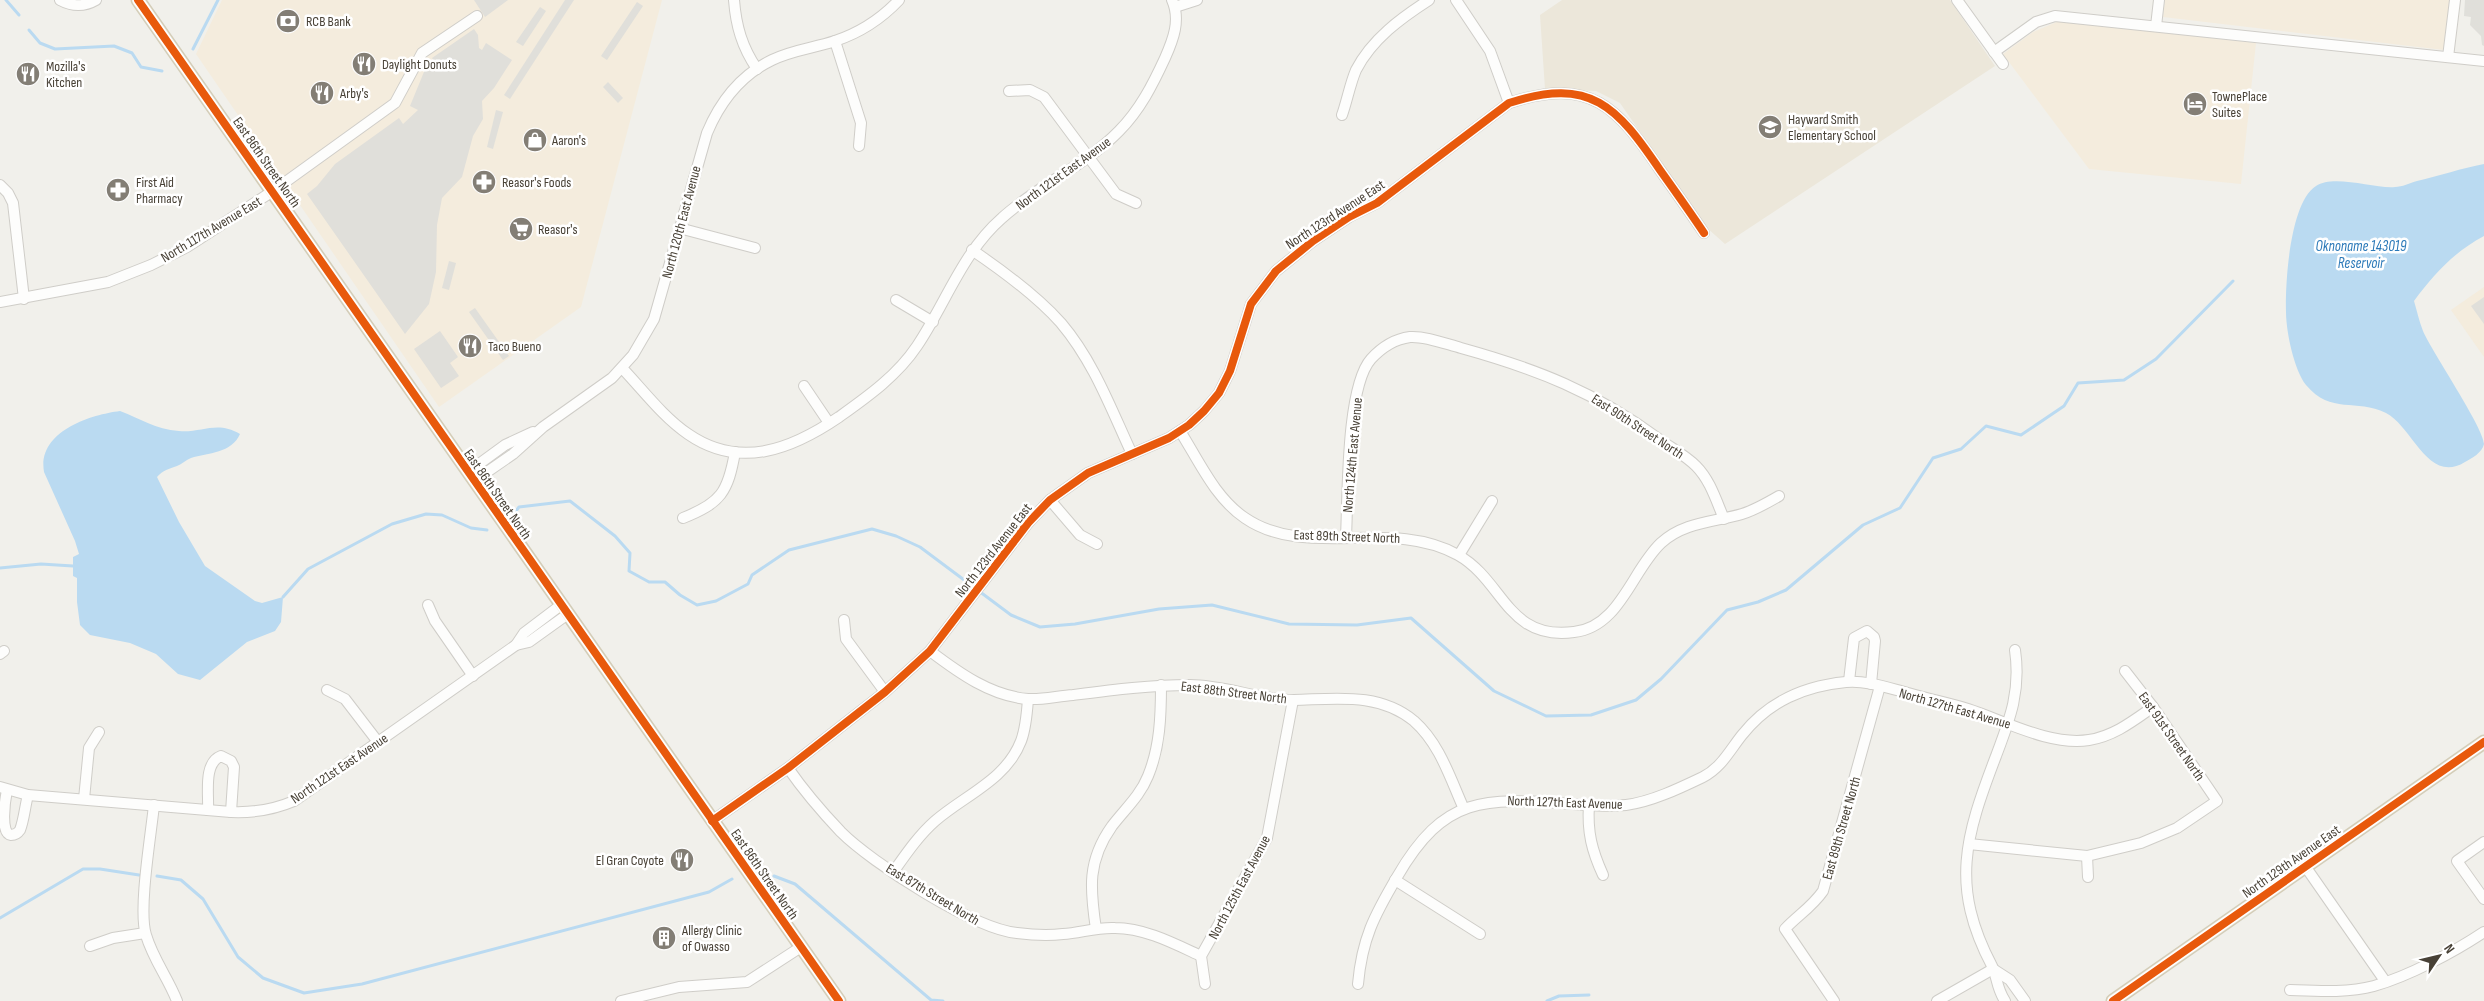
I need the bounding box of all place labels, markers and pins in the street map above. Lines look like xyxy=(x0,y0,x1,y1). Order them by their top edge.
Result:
bank icon: RCB Bank xyxy=(275,8,301,34)
place label: RCB Bank xyxy=(306,13,351,30)
restaurant icon: Daylight Donuts xyxy=(351,51,377,77)
place label: Daylight Donuts xyxy=(382,56,457,73)
place label: Mozilla's Kitchen xyxy=(46,58,85,91)
restaurant icon: Mozilla's Kitchen xyxy=(15,61,41,87)
restaurant icon: Arby's xyxy=(309,80,335,106)
place label: Arby's xyxy=(339,85,369,102)
place label: TownePlace Suites xyxy=(2212,88,2267,121)
hotel icon: TownePlace Suites xyxy=(2182,91,2208,117)
place label: Hayward Smith Elementary School xyxy=(1788,111,1876,144)
school or university icon: Hayward Smith Elementary School xyxy=(1757,114,1783,140)
shop icon: Aaron's xyxy=(522,127,548,153)
place label: Aaron's xyxy=(551,132,586,149)
pharmacy icon: Reasor's Foods xyxy=(471,169,497,195)
place label: First Aid Pharmacy xyxy=(136,174,183,207)
place label: Reasor's Foods xyxy=(502,174,571,191)
pharmacy icon: First Aid Pharmacy xyxy=(105,177,131,203)
supermarket icon: Reasor's xyxy=(508,216,534,242)
place label: Reasor's xyxy=(538,221,578,238)
restaurant icon: Taco Bueno xyxy=(457,333,483,359)
place label: Taco Bueno xyxy=(488,338,541,355)
restaurant icon: El Gran Coyote xyxy=(669,847,695,873)
place label: El Gran Coyote xyxy=(596,852,664,869)
place label: Allergy Clinic of Owasso xyxy=(681,922,742,955)
building icon: Allergy Clinic of Owasso xyxy=(651,925,677,951)

